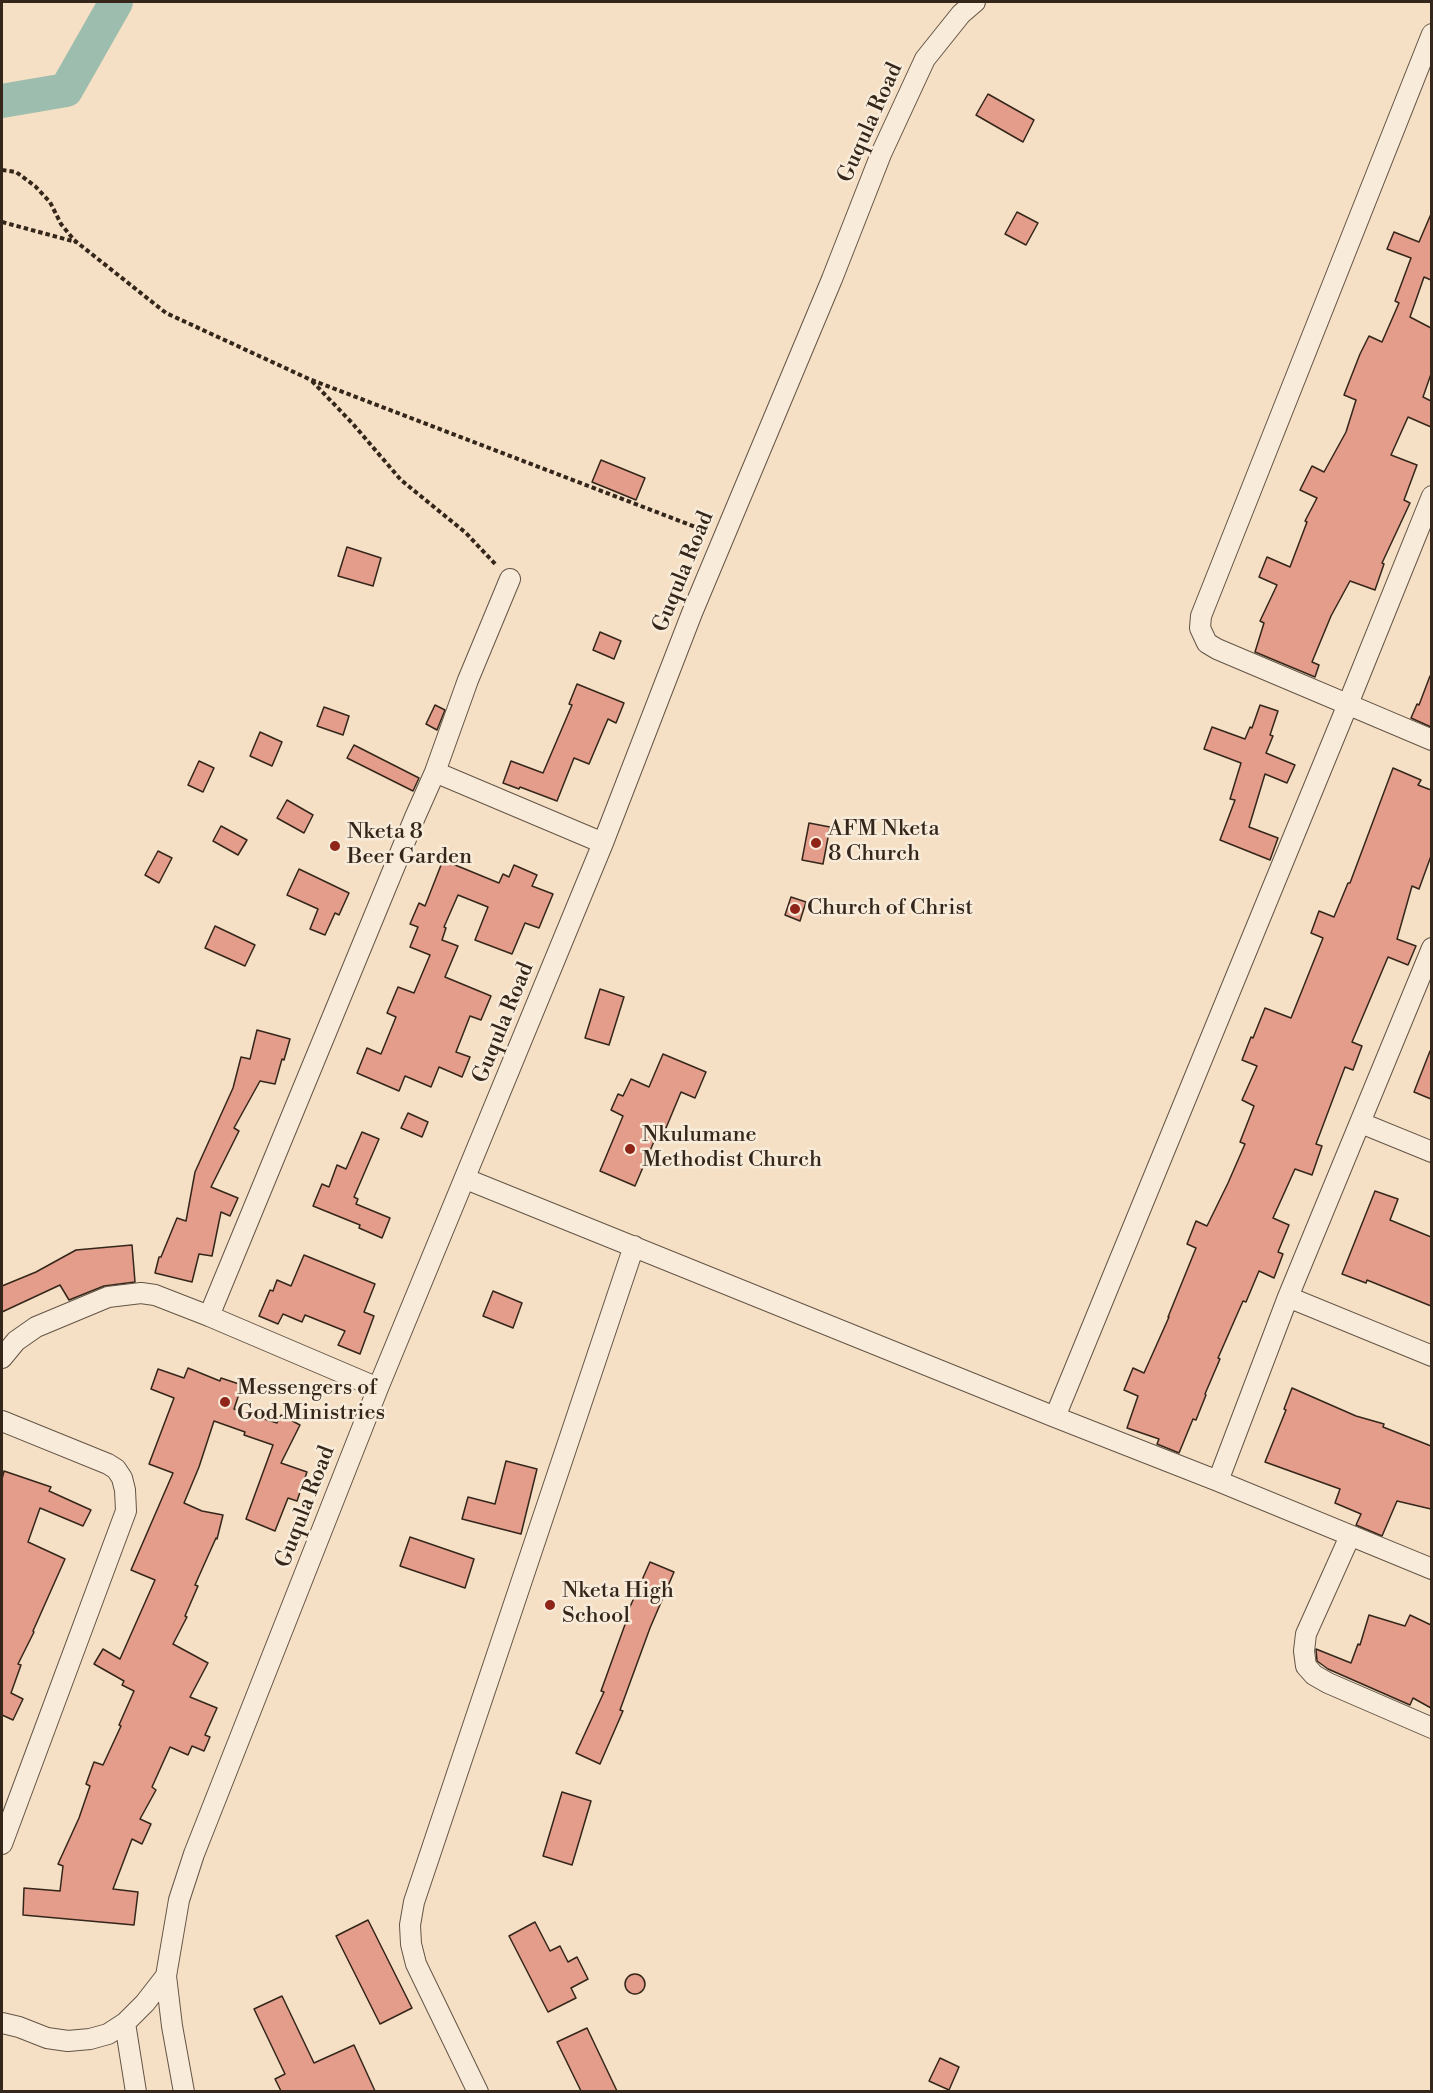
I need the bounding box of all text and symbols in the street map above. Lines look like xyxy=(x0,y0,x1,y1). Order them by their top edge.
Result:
street label: Guqula Road xyxy=(833,59,909,187)
street label: Guqula Road xyxy=(648,508,720,636)
place label: AFM Nketa 8 Church xyxy=(828,817,940,868)
place label: Nketa 8 Beer Garden xyxy=(347,820,472,872)
marker: AFM Nketa 8 Church xyxy=(809,836,823,850)
marker: Nketa 8 Beer Garden xyxy=(328,839,342,853)
place label: Church of Christ xyxy=(807,896,973,922)
marker: Church of Christ xyxy=(788,902,802,916)
street label: Guqula Road xyxy=(468,959,540,1087)
place label: Nkulumane Methodist Church xyxy=(642,1123,822,1174)
marker: Nkulumane Methodist Church xyxy=(623,1142,637,1156)
place label: Messengers of God Ministries xyxy=(237,1376,385,1428)
marker: Messengers of God Ministries xyxy=(218,1395,232,1409)
street label: Guqula Road xyxy=(271,1442,341,1572)
place label: Nketa High School xyxy=(562,1579,674,1630)
marker: Nketa High School xyxy=(543,1598,557,1612)

